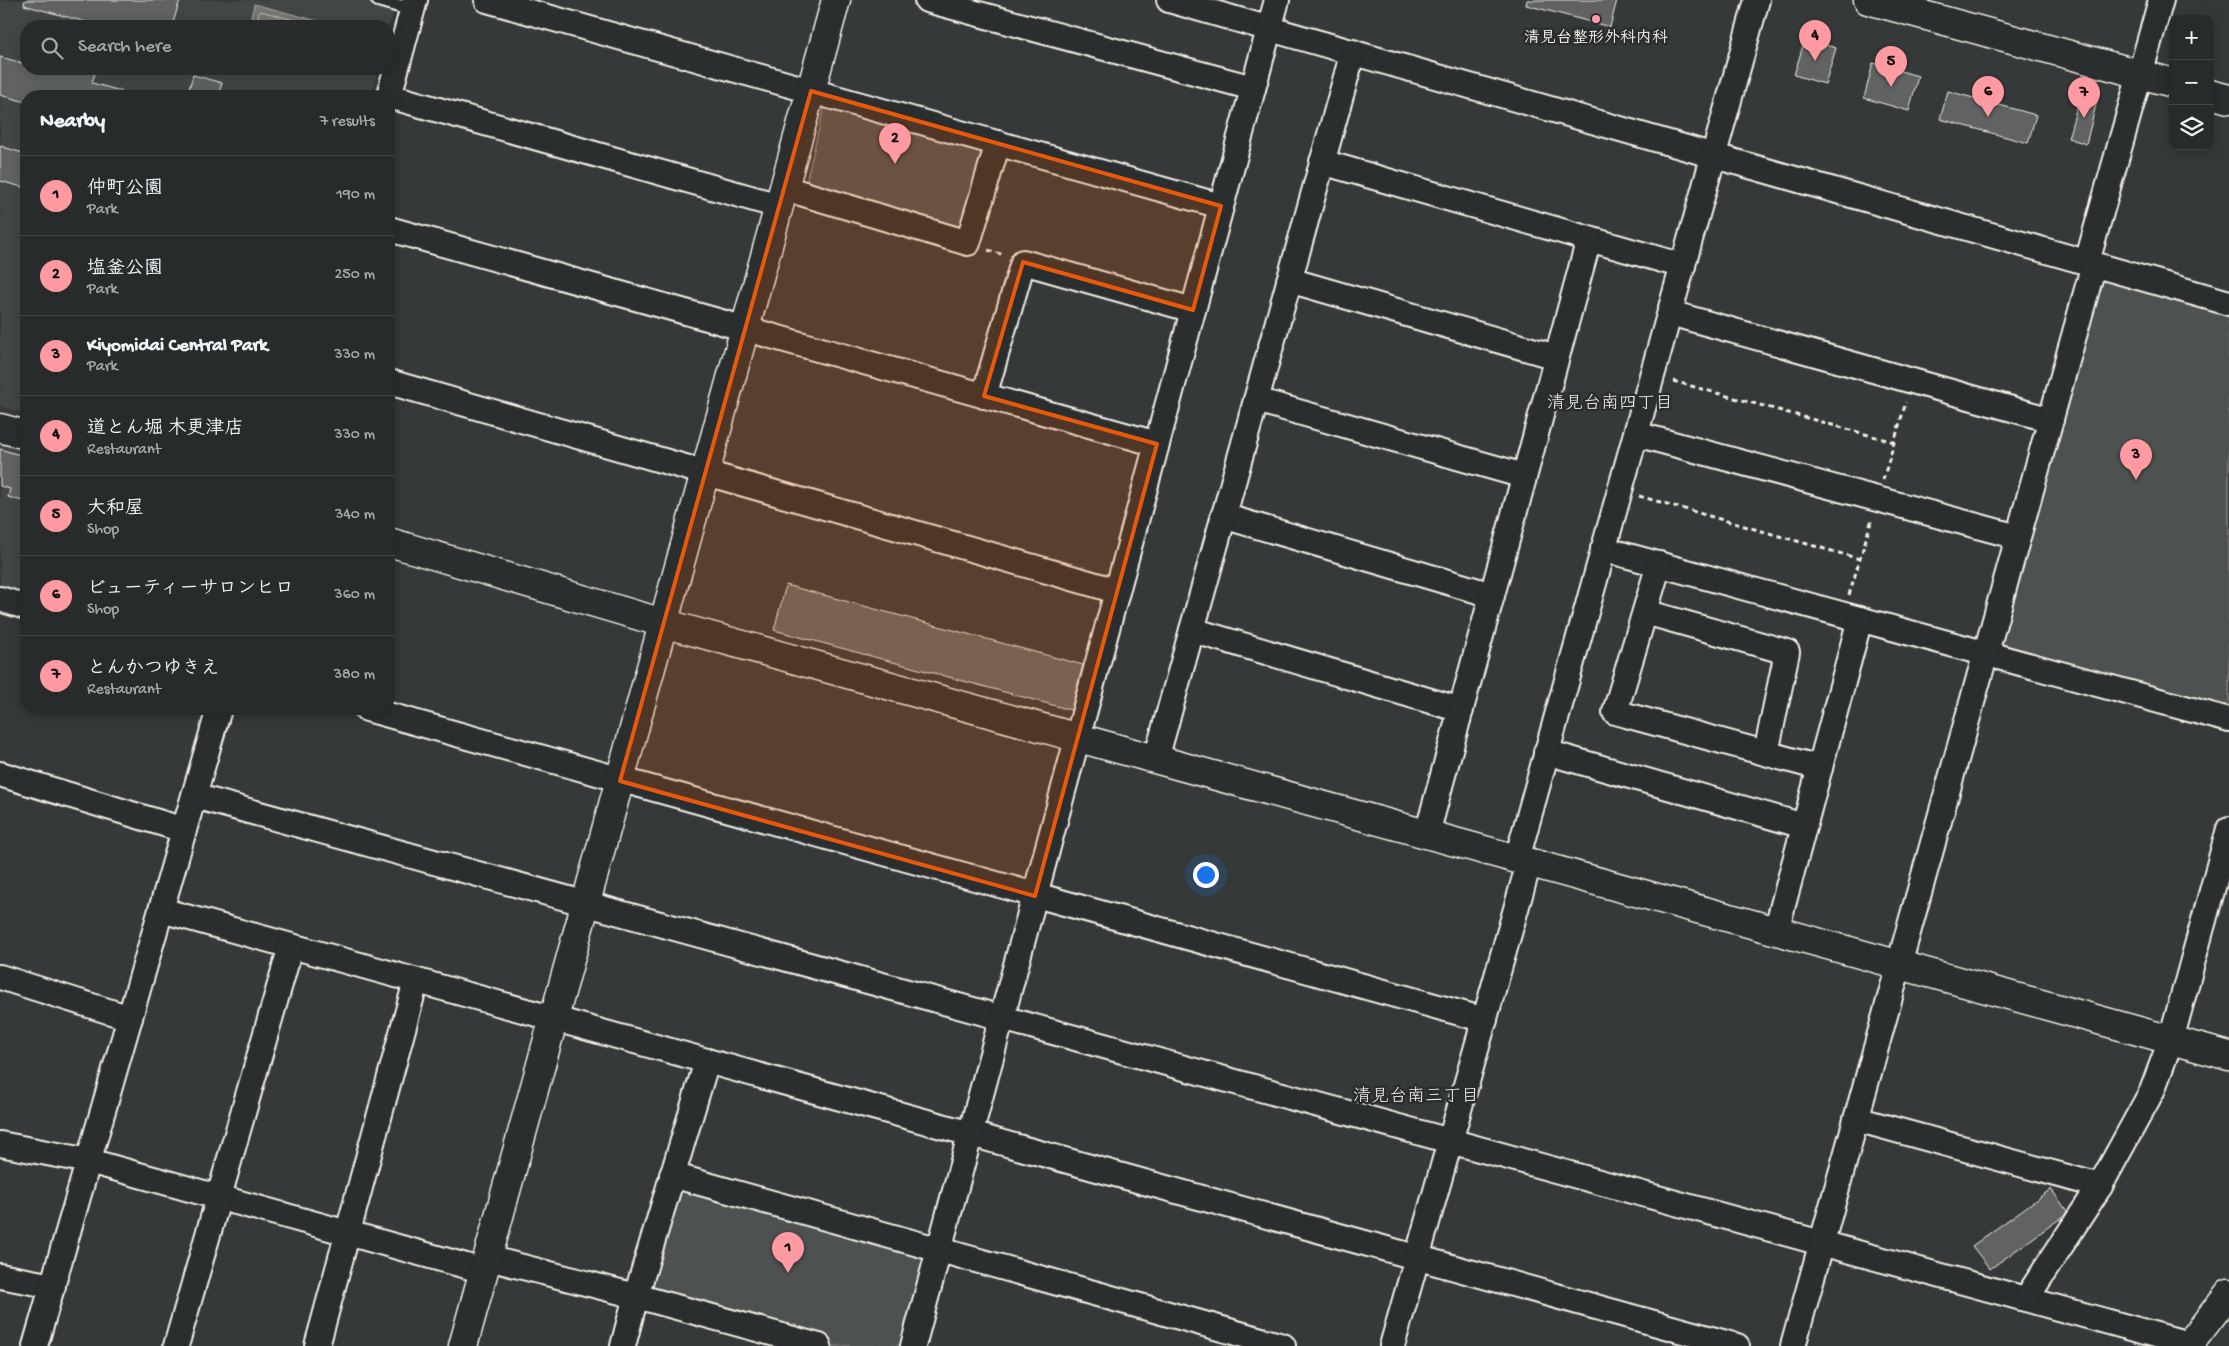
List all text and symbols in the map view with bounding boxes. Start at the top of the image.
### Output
marker: 清見台整形外科内科 [1590,13,1602,25]
map controls [2169,15,2214,150]
button: + [2169,15,2214,60]
search box [20,20,395,75]
pin: 4 [1799,20,1831,61]
place label: 清見台整形外科内科 [1524,28,1668,49]
icon: search [38,34,66,62]
text: Search here [78,36,172,59]
pin: 5 [1875,46,1907,87]
button: − [2169,60,2214,105]
pin: 6 [1972,76,2004,117]
pin: 7 [2068,77,2100,118]
button: layers [2169,105,2214,150]
text: Nearby [40,110,105,135]
text: 7 results [320,113,375,132]
pin: 2 [879,123,911,164]
text: 仲町公園 [87,178,163,201]
text: 1 [53,186,59,205]
text: 190 m [336,186,375,205]
text: Park [87,201,118,220]
text: 塩釜公園 [87,258,163,281]
text: 2 [52,266,60,285]
text: 250 m [335,266,375,285]
text: Park [87,281,118,300]
text: Kiyomidai Central Park [87,335,268,358]
text: 3 [52,346,60,365]
text: 330 m [334,346,375,365]
text: Park [87,358,118,377]
district label: 清見台南四丁目 [1547,393,1673,415]
text: 道とん堀 木更津店 [87,418,244,441]
text: 4 [52,426,60,445]
text: 330 m [334,426,375,445]
pin: 3 [2120,439,2152,480]
text: Restaurant [87,441,161,460]
text: 大和屋 [87,498,144,521]
text: 5 [52,506,60,525]
text: 340 m [335,506,375,525]
text: Shop [87,521,119,540]
text: ビューティーサロンヒロ [87,578,294,601]
text: 6 [52,586,60,605]
text: 360 m [334,586,375,605]
text: Shop [87,601,119,620]
text: とんかつゆきえ [87,658,220,681]
text: 7 [52,666,60,685]
text: 380 m [334,666,375,685]
text: Restaurant [87,681,161,700]
your location [1193,862,1219,888]
district label: 清見台南三丁目 [1353,1086,1479,1108]
pin: 1 [772,1232,804,1273]

